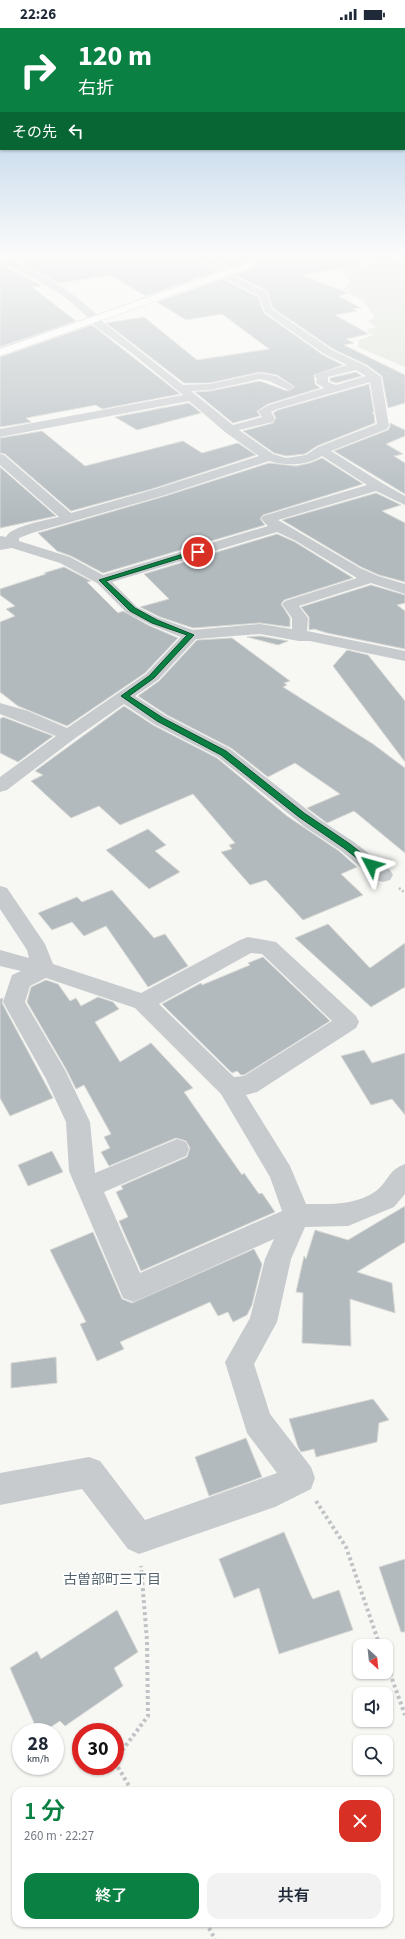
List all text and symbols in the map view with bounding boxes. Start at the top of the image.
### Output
text: 22:26 [20,4,56,25]
text: 120 m [78,36,152,76]
icon: right [12,44,64,96]
text: 右折 [78,76,114,101]
icon: left [65,120,87,142]
text: その先 [12,122,57,143]
pin [181,535,215,569]
icon: arrive [187,541,209,563]
position arrow [350,844,392,886]
district label: 古曽部町三丁目 [63,1570,161,1590]
north arrow [353,1639,393,1679]
map controls [353,1639,393,1775]
button: sound [353,1687,393,1727]
speed limit sign: 30 [72,1723,124,1775]
text: 28 [27,1730,49,1758]
button: search [353,1735,393,1775]
text: km/h [27,1752,49,1766]
text: 1 分 [24,1794,65,1829]
button: close [339,1800,381,1842]
text: 260 m · 22:27 [24,1827,94,1845]
button: 終了 [24,1873,199,1919]
button: 共有 [207,1873,381,1919]

